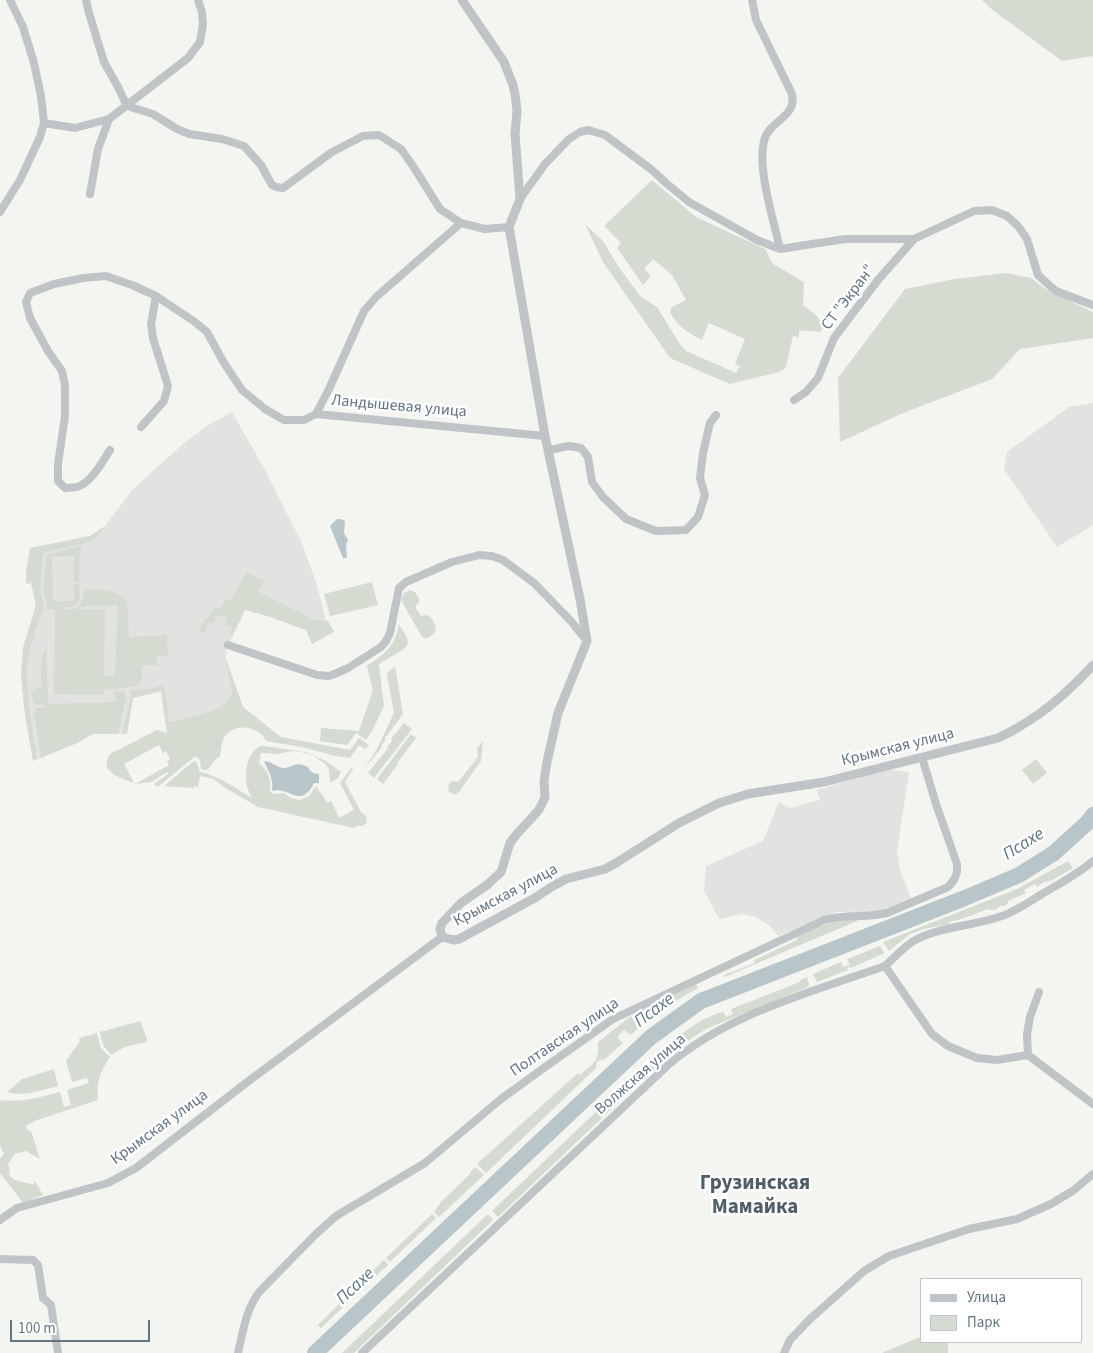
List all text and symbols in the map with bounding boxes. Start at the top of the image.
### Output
street label: СТ "Экран" [818,261,880,335]
street label: Ландышевая улица [330,392,468,422]
street label: Крымская улица [840,725,956,771]
water label: Псахе [999,824,1049,866]
street label: Крымская улица [450,860,562,932]
water label: Псахе [631,989,679,1033]
street label: Полтавская улица [507,994,623,1082]
street label: Волжская улица [592,1030,690,1120]
street label: Крымская улица [108,1086,212,1170]
district label: Грузинская Мамайка [700,1171,810,1221]
water label: Псахе [332,1264,380,1310]
legend [920,1278,1083,1343]
text: Улица [967,1287,1006,1308]
scale bar [12,1310,152,1342]
text: Парк [967,1312,1000,1333]
text: 100 m [18,1318,56,1339]

